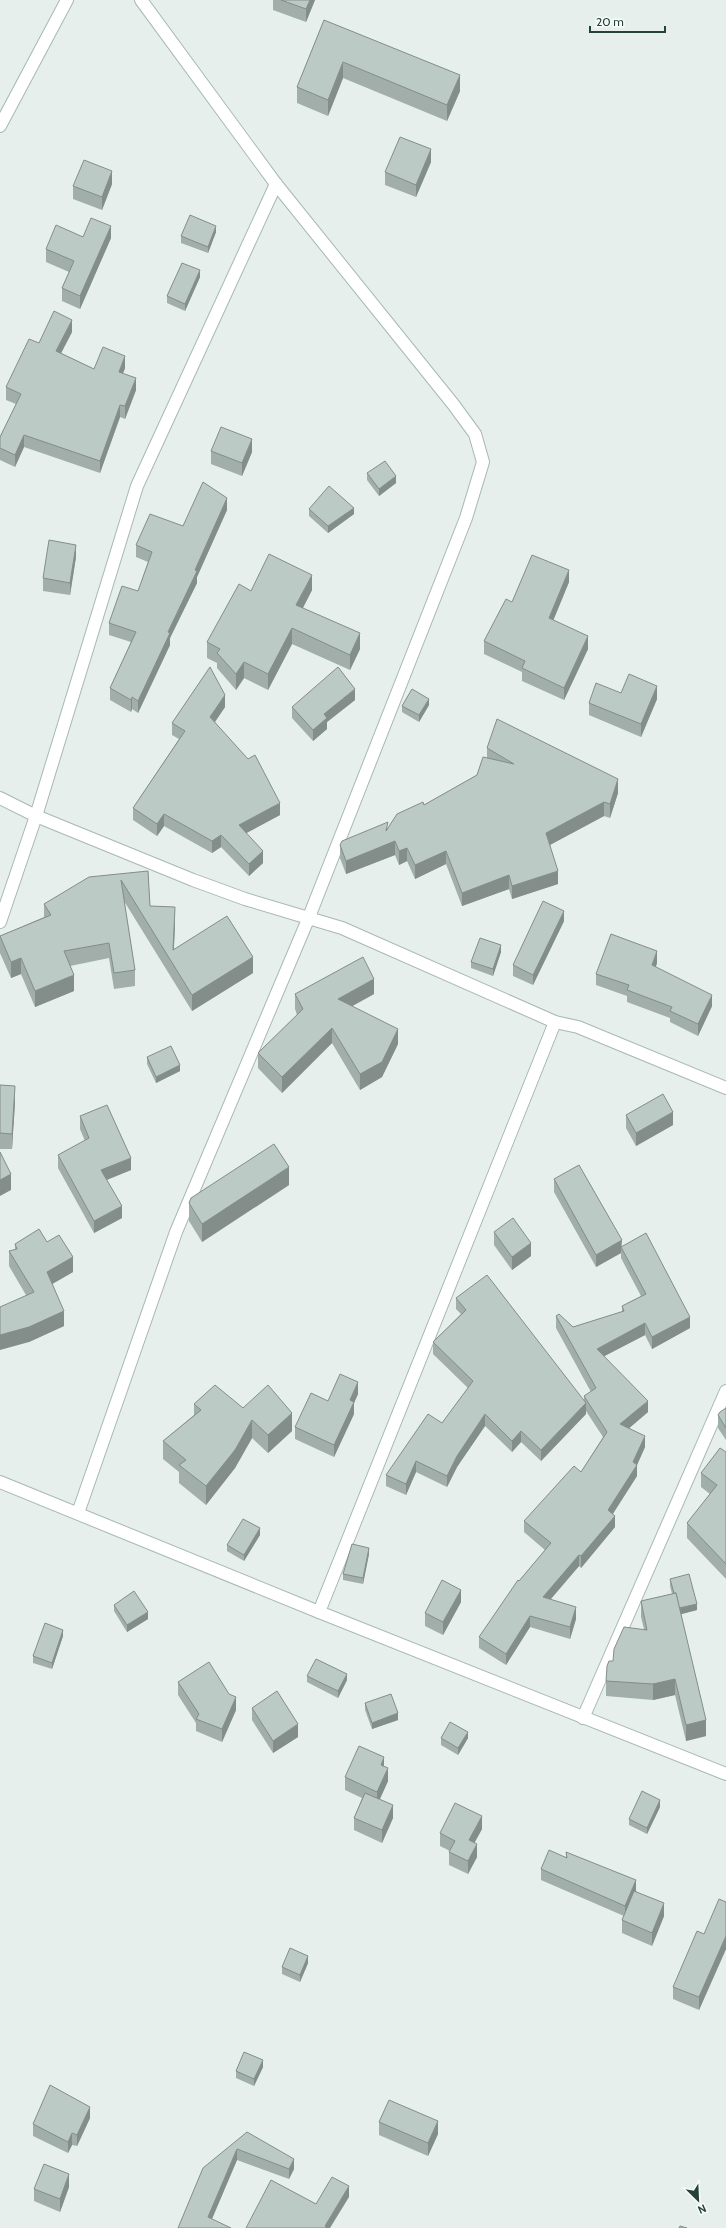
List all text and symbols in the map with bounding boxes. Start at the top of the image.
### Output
scale bar [590,8,665,34]
text: 20 m [596,14,624,29]
north arrow [678,2180,718,2220]
text: N [696,2201,708,2217]

